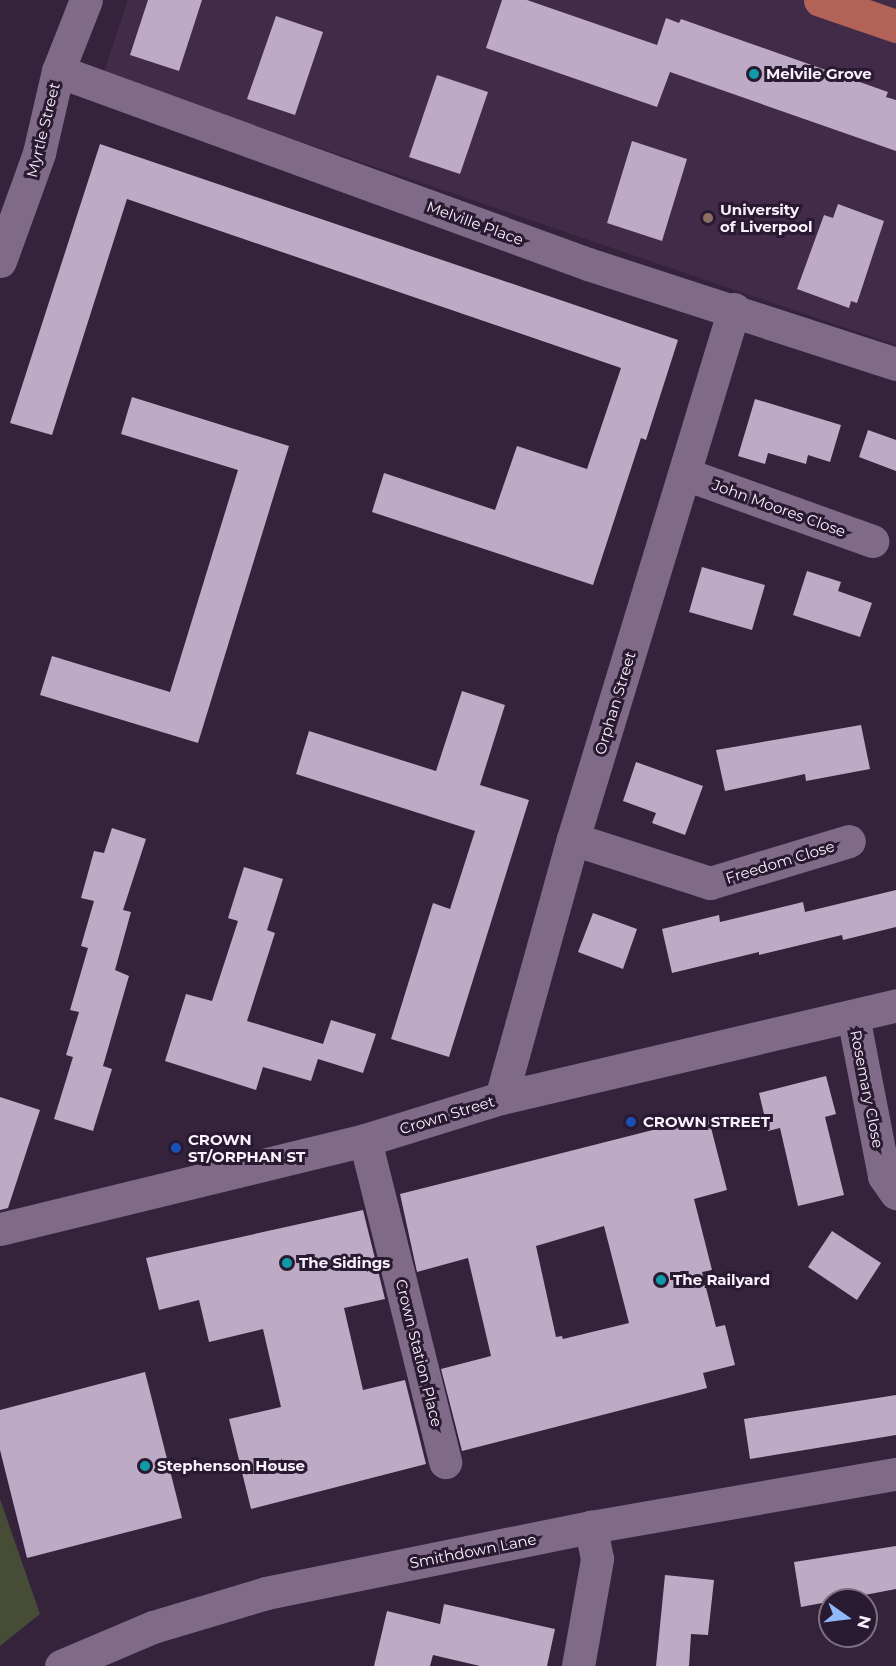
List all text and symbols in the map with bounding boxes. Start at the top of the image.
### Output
place label: Melvile Grove [766,65,872,83]
marker: Melvile Grove [747,67,761,81]
street label: Myrtle Street [23,81,63,179]
street label: Melville Place [424,197,526,249]
place label: University of Liverpool [720,200,813,235]
marker: University of Liverpool [701,211,715,225]
street label: John Moores Close [710,475,848,541]
street label: Orphan Street [591,649,639,757]
street label: Freedom Close [723,837,837,887]
street label: Rosemary Close [847,1028,887,1150]
street label: Crown Street [397,1092,497,1138]
place label: CROWN STREET [643,1113,770,1131]
marker: CROWN STREET [624,1115,638,1129]
place label: CROWN ST/ORPHAN ST [188,1130,305,1165]
marker: CROWN ST/ORPHAN ST [169,1141,183,1155]
place label: The Sidings [299,1254,390,1272]
marker: The Sidings [280,1256,294,1270]
place label: The Railyard [673,1271,770,1289]
marker: The Railyard [654,1273,668,1287]
street label: Crown Station Place [392,1277,446,1429]
place label: Stephenson House [157,1457,305,1475]
marker: Stephenson House [138,1459,152,1473]
street label: Smithdown Lane [408,1530,538,1572]
north arrow [818,1588,878,1648]
text: N [853,1613,875,1631]

